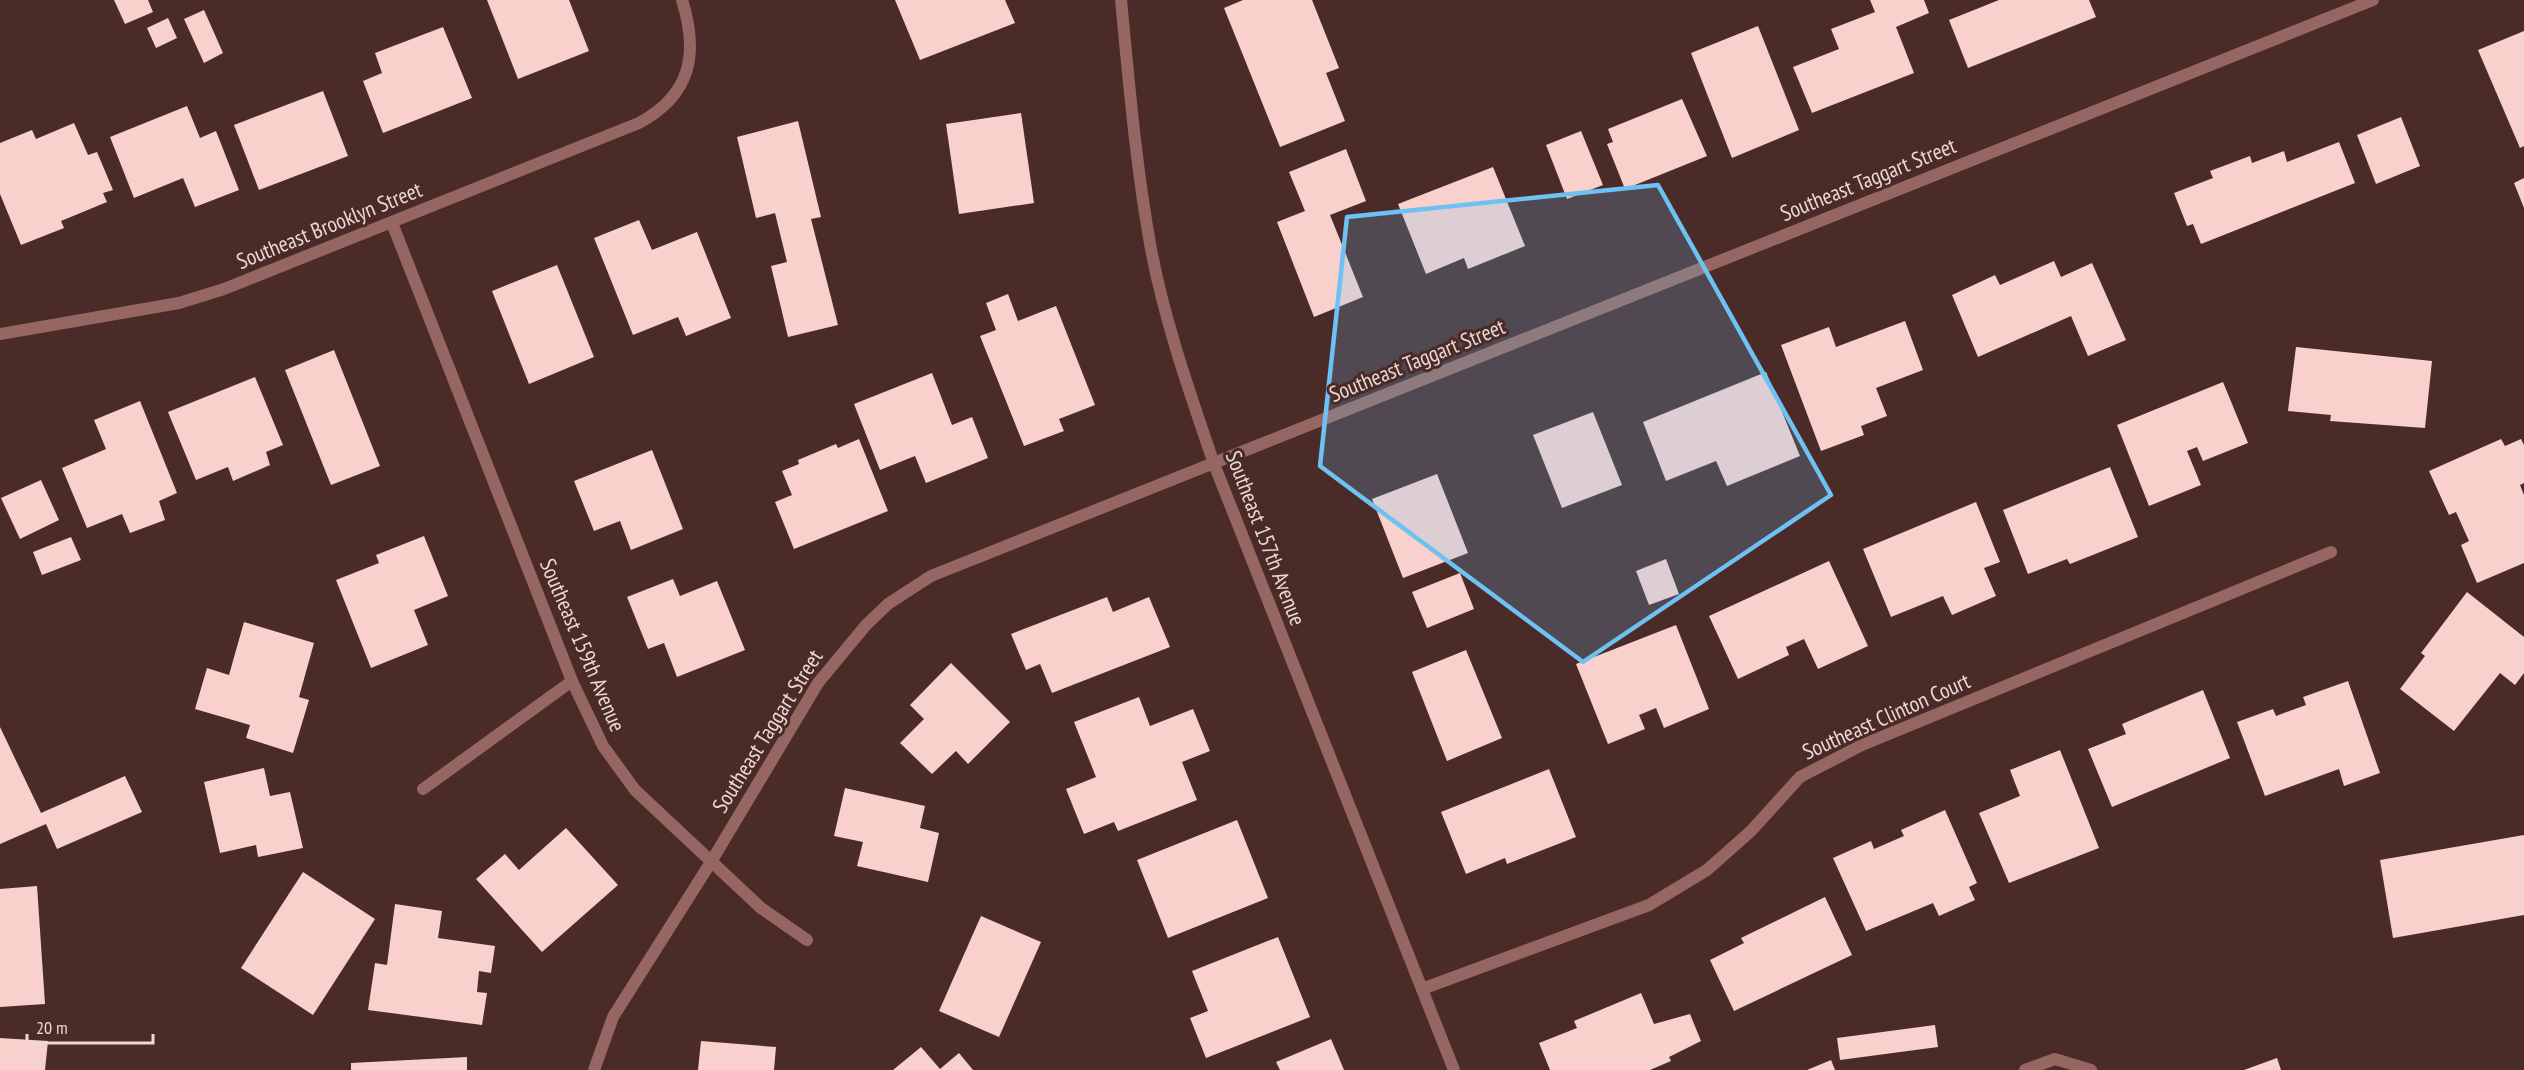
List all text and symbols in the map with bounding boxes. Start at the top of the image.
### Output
street label: Southeast Taggart Street [1776,131,1960,227]
street label: Southeast Brooklyn Street [232,175,426,275]
street label: Southeast Taggart Street [1325,312,1509,408]
street label: Southeast 157th Avenue [1220,447,1312,629]
street label: Southeast 159th Avenue [534,554,632,736]
street label: Southeast Taggart Street [706,644,828,818]
street label: Southeast Clinton Court [1798,666,1974,766]
scale bar [27,1007,153,1045]
text: 20 m [36,1016,68,1039]

